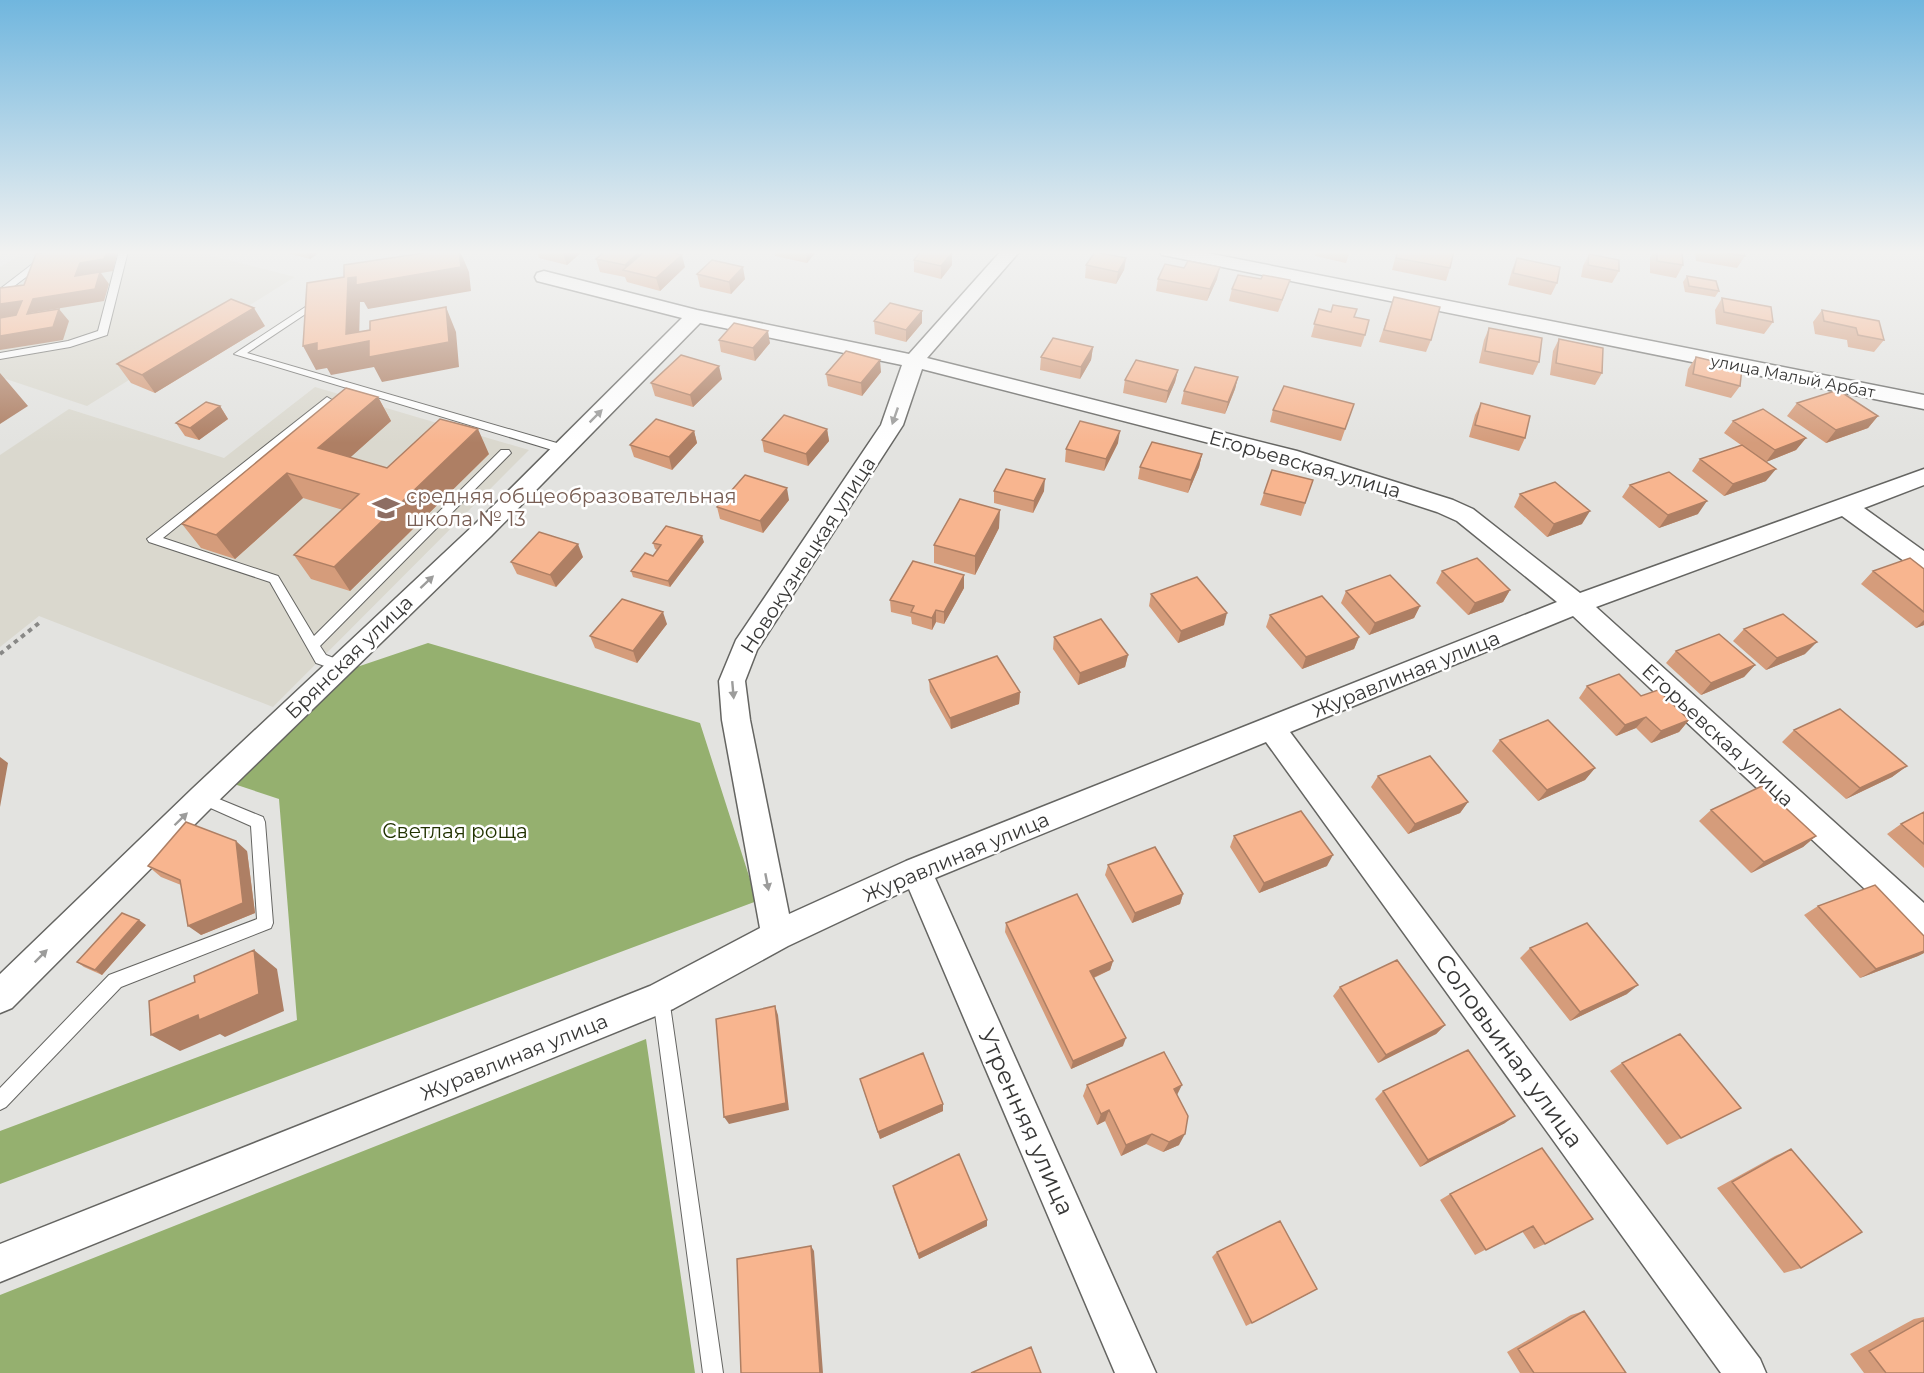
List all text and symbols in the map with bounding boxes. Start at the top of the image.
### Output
street label: улица Малый Арбат [1708,351,1877,402]
one-way arrow [890,407,900,425]
one-way arrow [589,409,604,423]
street label: Егорьевская улица [1206,425,1404,503]
street label: Новокузнецкая улица [735,452,881,658]
place label: средняя общеобразовательная школа № 13 [406,484,737,531]
school or university icon: средняя общеобразовательная школа № 13 [371,493,401,523]
one-way arrow [420,576,434,590]
street label: Брянская улица [280,590,418,724]
street label: Журавлиная улица [1309,625,1503,723]
street label: Егорьевская улица [1637,659,1799,811]
one-way arrow [728,680,738,699]
street label: Журавлиная улица [859,807,1053,907]
one-way arrow [173,812,188,826]
park label: Светлая роща [382,819,528,843]
one-way arrow [763,872,772,891]
street label: Соловьиная улица [1429,948,1590,1153]
one-way arrow [34,949,48,963]
street label: Журавлиная улица [417,1008,611,1106]
street label: Утренняя улица [972,1024,1081,1220]

